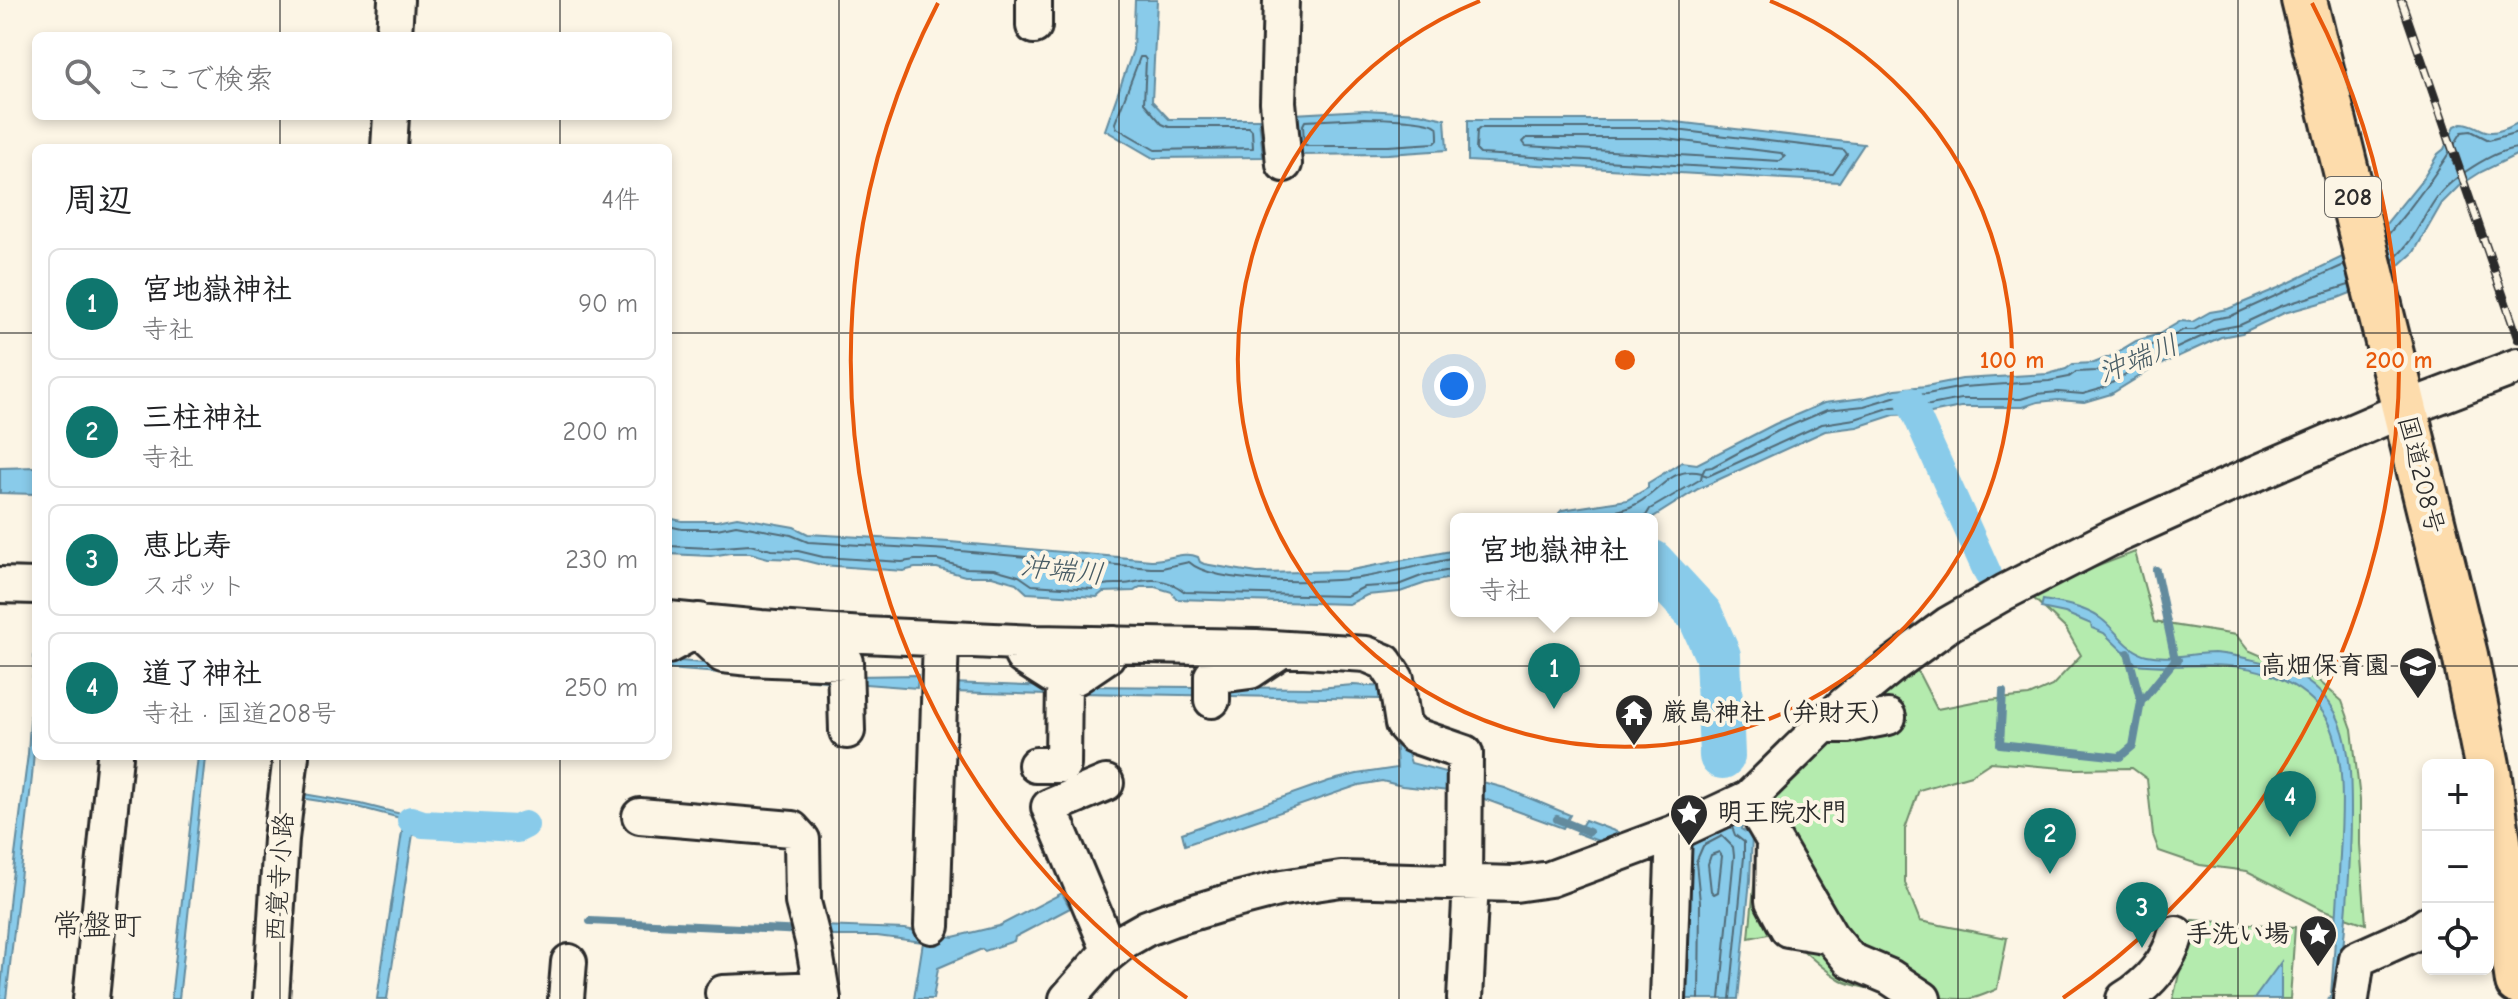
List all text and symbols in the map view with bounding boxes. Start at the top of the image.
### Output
search box [32,32,672,120]
icon: search [60,54,104,98]
text: ここで検索 [124,62,274,97]
road number: 208 [2325,177,2381,217]
text: 周辺 [64,180,132,220]
text: 4件 [601,185,640,215]
text: 宮地嶽神社 [142,272,292,307]
text: 1 [87,289,97,319]
text: 90 m [578,289,638,319]
text: 寺社 [142,315,194,345]
water label: 沖端川 [2093,328,2183,390]
centre of rings [1611,346,1639,374]
text: 100 m [1980,346,2044,374]
text: 200 m [2365,346,2433,374]
your location [1434,366,1474,406]
text: 三柱神社 [142,400,262,435]
street label: 国道208号 [2392,413,2450,537]
text: 2 [86,417,98,447]
text: 200 m [563,417,638,447]
text: 寺社 [142,443,194,473]
popup [1450,513,1658,617]
text: 恵比寿 [142,528,232,563]
text: 宮地嶽神社 [1479,533,1629,568]
text: 3 [86,545,98,575]
text: 230 m [565,545,638,575]
water label: 沖端川 [1019,550,1105,590]
text: スポット [142,571,246,601]
text: 寺社 [1479,576,1531,606]
pin: 1 [1528,643,1580,709]
school or university icon: 高畑保育園 [2397,645,2439,700]
place label: 高畑保育園 [2260,651,2390,681]
text: 道了神社 [142,656,262,691]
text: 4 [86,673,98,703]
text: 250 m [564,673,638,703]
temple icon: 厳島神社（弁財天） [1613,692,1655,747]
place label: 厳島神社（弁財天） [1662,698,1896,728]
text: 寺社 · 国道208号 [142,699,337,729]
map controls [2422,759,2494,975]
button: + [2422,759,2494,831]
pin: 4 [2264,771,2316,837]
place icon: 明王院水門 [1668,792,1710,847]
place label: 明王院水門 [1717,798,1847,828]
pin: 2 [2024,808,2076,874]
street label: 西覚寺小路 [261,811,299,943]
button: − [2422,831,2494,903]
pin: 3 [2116,882,2168,948]
button: locate [2422,903,2494,975]
district label: 常盤町 [52,908,142,943]
place icon: 手洗い場 [2297,913,2339,968]
place label: 手洗い場 [2186,919,2290,949]

